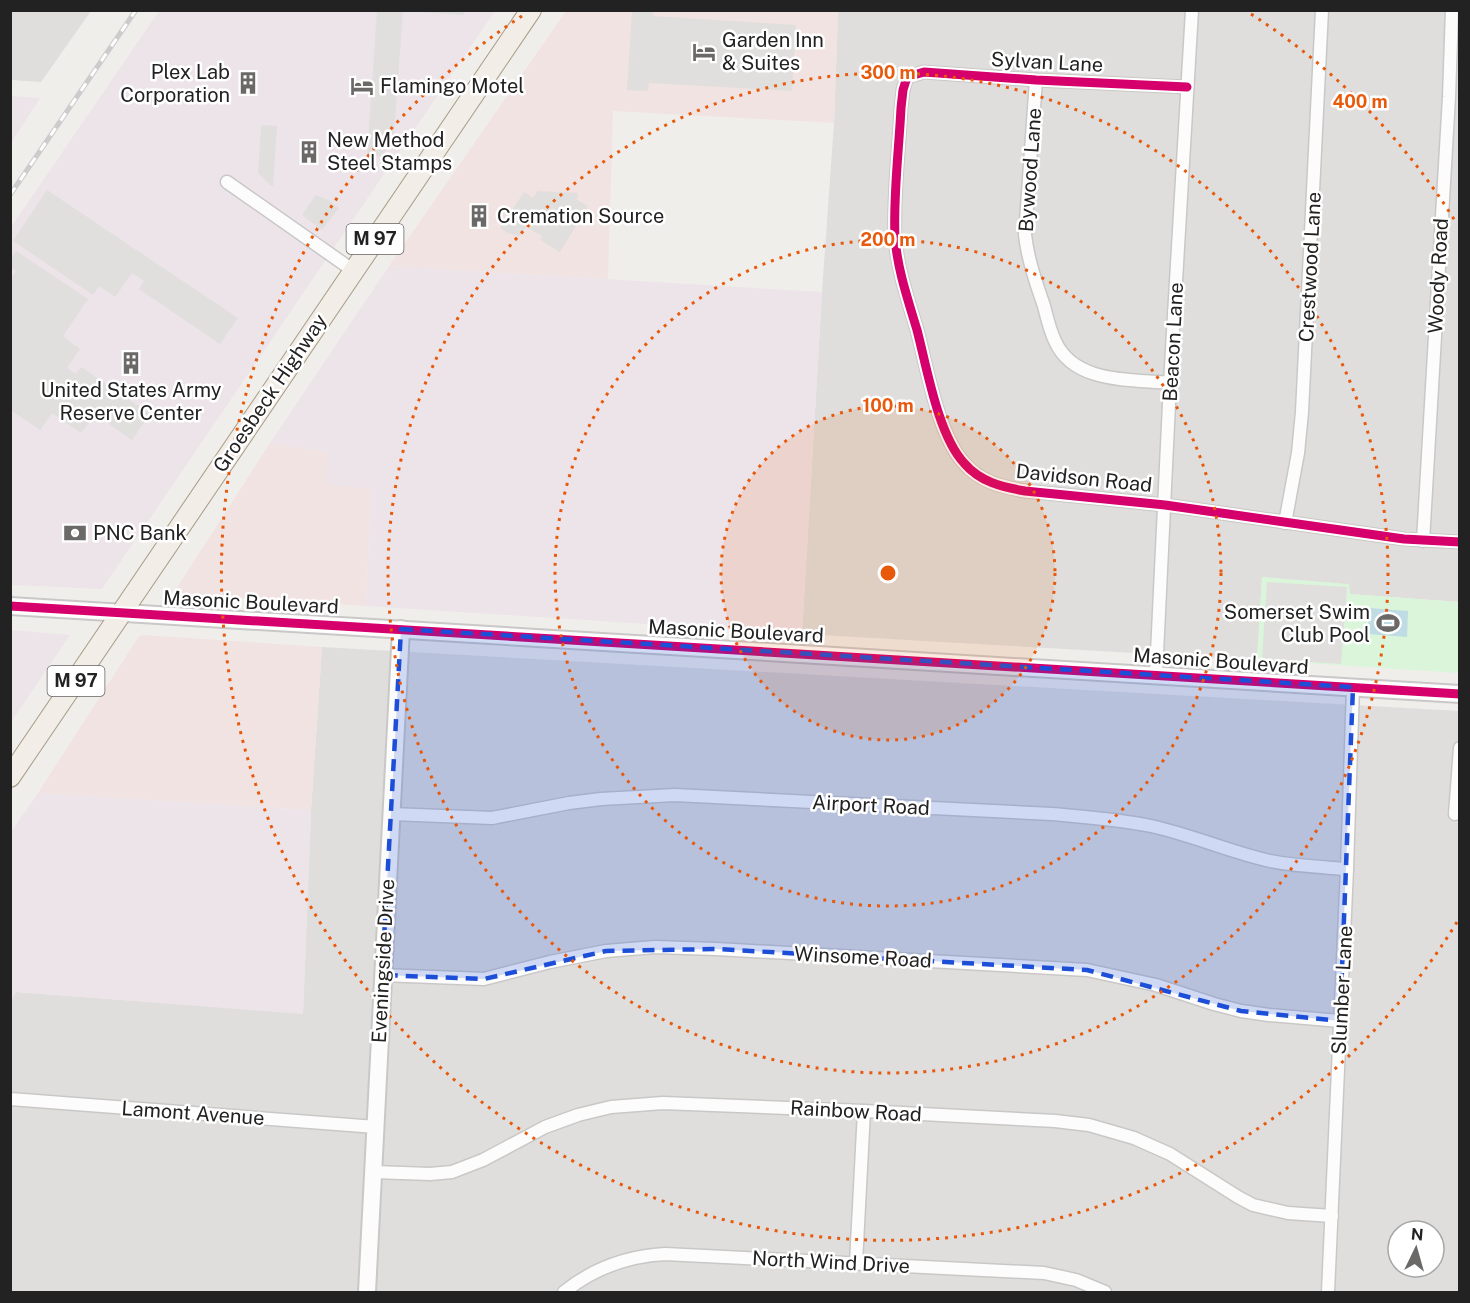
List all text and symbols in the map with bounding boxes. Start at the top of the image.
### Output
place label: Garden Inn & Suites [722,28,824,75]
hotel icon: Garden Inn & Suites [691,39,717,65]
street label: Sylvan Lane [990,47,1104,77]
place label: Plex Lab Corporation [120,60,230,107]
text: 300 m [860,62,916,83]
building icon: Plex Lab Corporation [235,70,261,96]
hotel icon: Flamingo Motel [349,73,375,99]
place label: Flamingo Motel [380,74,524,98]
text: 400 m [1332,91,1388,112]
street label: Bywood Lane [1014,107,1046,233]
place label: New Method Steel Stamps [327,128,452,175]
building icon: New Method Steel Stamps [296,139,322,165]
street label: Crestwood Lane [1294,191,1326,343]
building icon: Cremation Source [466,203,492,229]
place label: Cremation Source [497,204,664,228]
street label: Woody Road [1423,218,1453,334]
road number: M 97 [346,224,404,254]
text: 200 m [861,229,915,250]
street label: Beacon Lane [1158,282,1188,402]
street label: Groesbeck Highway [208,309,332,477]
building icon: United States Army Reserve Center [118,350,144,376]
place label: United States Army Reserve Center [41,378,222,425]
text: 100 m [862,395,914,416]
street label: Davidson Road [1015,459,1153,497]
bank icon: PNC Bank [62,520,88,546]
place label: PNC Bank [93,521,187,545]
centre of rings [878,563,898,583]
street label: Masonic Boulevard [163,585,339,619]
place label: Somerset Swim Club Pool [1224,600,1370,647]
sports icon: Somerset Swim Club Pool [1375,610,1401,636]
street label: Masonic Boulevard [648,614,824,648]
street label: Masonic Boulevard [1132,643,1310,679]
road number: M 97 [48,666,104,696]
street label: Airport Road [812,790,930,820]
street label: Eveningside Drive [367,878,399,1044]
street label: Slumber Lane [1327,925,1357,1055]
street label: Winsome Road [794,941,932,973]
street label: Lamont Avenue [121,1096,265,1130]
street label: Rainbow Road [790,1096,922,1126]
north arrow [1386,1219,1446,1279]
text: N [1410,1225,1424,1245]
street label: North Wind Drive [752,1246,910,1278]

